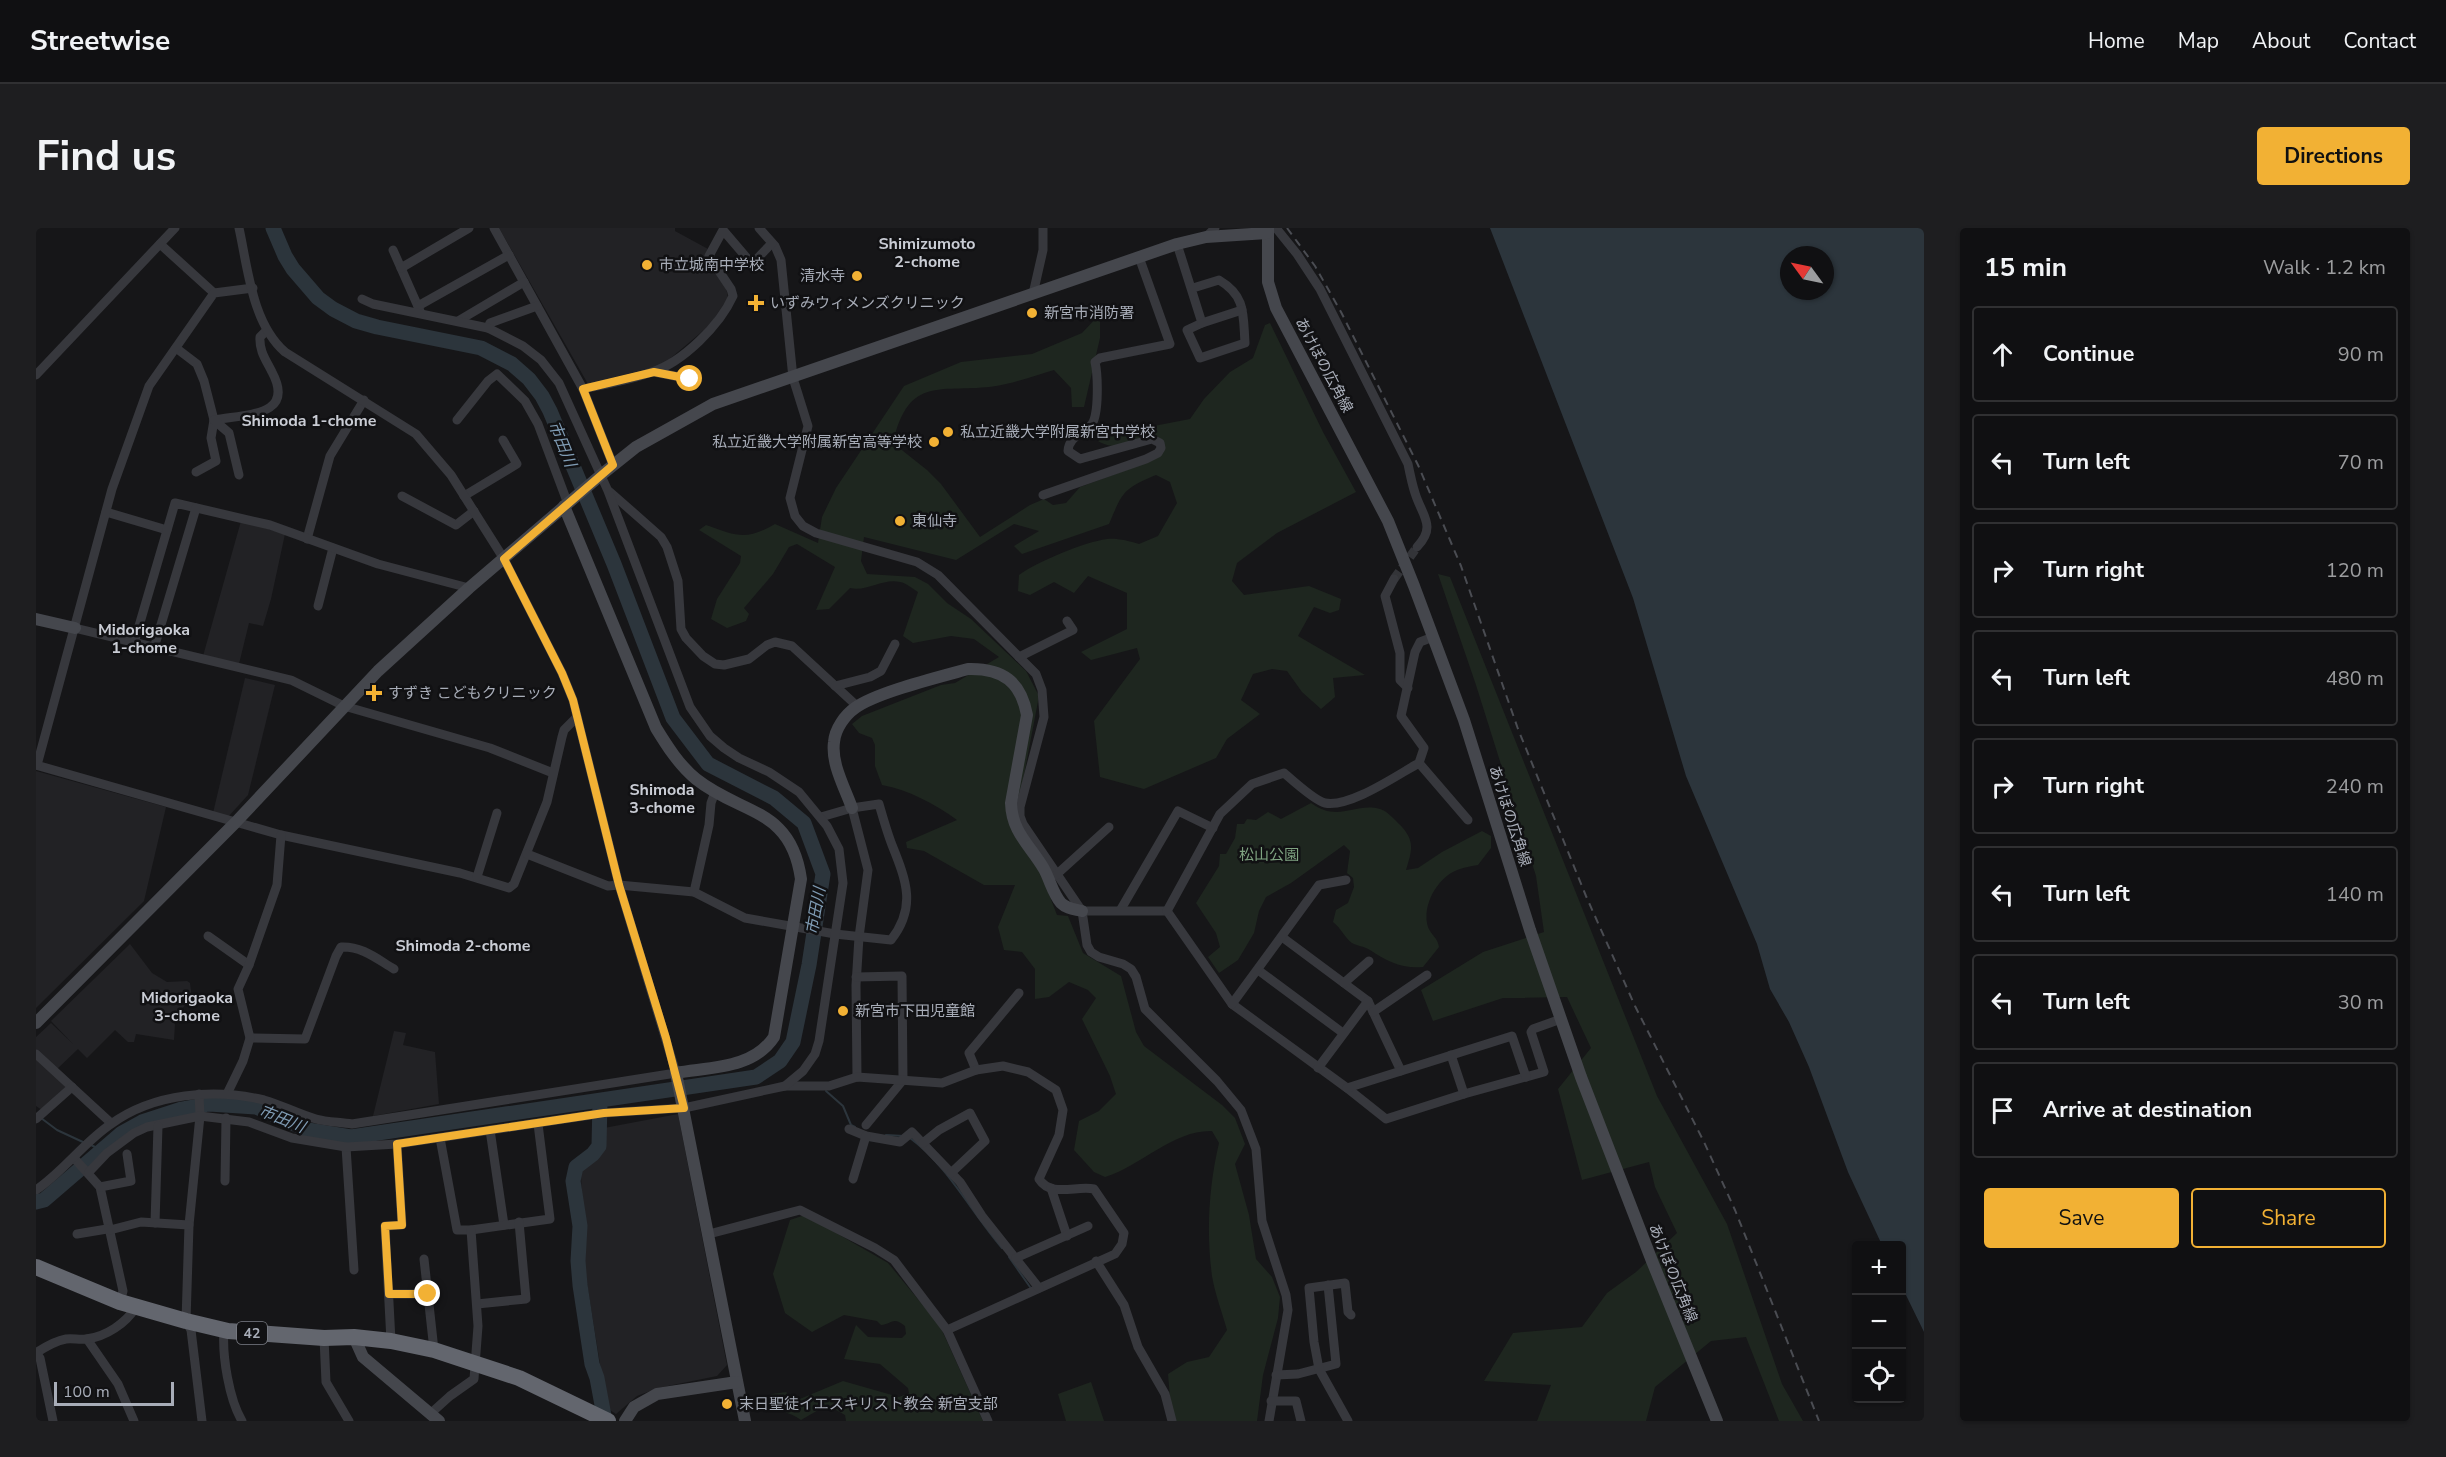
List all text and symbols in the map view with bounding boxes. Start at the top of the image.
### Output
text: Streetwise [30,22,170,60]
text: Home [2088,27,2145,55]
text: Map [2178,27,2219,55]
text: About [2252,27,2310,55]
text: Contact [2343,27,2416,55]
button: Directions [2257,127,2410,185]
text: Find us [36,128,176,185]
district label: Shimizumoto 2-chome [879,233,975,273]
north arrow [1780,246,1834,300]
text: 15 min [1984,250,2067,285]
text: Walk · 1.2 km [2263,254,2386,281]
place label: 市立城南中学校 [659,255,764,275]
marker: 市立城南中学校 [640,258,654,272]
place label: 清水寺 [800,266,845,286]
marker: 清水寺 [850,269,864,283]
place label: いずみウィメンズクリニック [770,293,965,313]
marker: いずみウィメンズクリニック [747,294,765,312]
place label: 新宮市消防署 [1044,303,1134,323]
marker: 新宮市消防署 [1025,306,1039,320]
street label: あけぼの広角線 [1291,314,1357,416]
icon: ahead [1986,338,2019,371]
text: Continue [2043,339,2134,369]
text: 90 m [2338,341,2384,368]
route start [676,365,702,391]
district label: Shimoda 1-chome [241,410,377,432]
water label: 市田川 [543,418,582,472]
place label: 私立近畿大学附属新宮中学校 [960,422,1155,442]
marker: 私立近畿大学附属新宮中学校 [941,425,955,439]
place label: 私立近畿大学附属新宮高等学校 [712,432,922,452]
marker: 私立近畿大学附属新宮高等学校 [927,435,941,449]
icon: left [1986,446,2019,479]
text: Turn left [2043,447,2130,477]
text: 70 m [2338,449,2384,476]
place label: 東仙寺 [912,511,957,531]
marker: 東仙寺 [893,514,907,528]
icon: right [1986,554,2019,587]
text: Turn right [2043,555,2144,585]
text: 120 m [2326,557,2384,584]
district label: Midorigaoka 1-chome [98,619,190,659]
icon: left [1986,662,2019,695]
text: Turn left [2043,663,2130,693]
text: 480 m [2326,665,2384,692]
place label: すずき こどもクリニック [388,683,557,703]
marker: すずき こどもクリニック [365,684,383,702]
street label: あけぼの広角線 [1484,763,1536,869]
icon: right [1986,770,2019,803]
text: Turn right [2043,771,2144,801]
text: 240 m [2326,773,2384,800]
district label: Shimoda 3-chome [629,779,695,819]
park label: 松山公園 [1239,845,1299,865]
icon: left [1986,878,2019,911]
text: Turn left [2043,879,2130,909]
text: 140 m [2326,881,2384,908]
water label: 市田川 [801,883,831,937]
district label: Shimoda 2-chome [395,935,531,957]
icon: left [1986,986,2019,1019]
district label: Midorigaoka 3-chome [141,987,233,1027]
text: Turn left [2043,987,2130,1017]
text: 30 m [2338,989,2384,1016]
place label: 新宮市下田児童館 [855,1001,975,1021]
marker: 新宮市下田児童館 [836,1004,850,1018]
icon: arrive [1986,1094,2019,1127]
text: Arrive at destination [2043,1095,2252,1125]
water label: 市田川 [256,1100,310,1139]
button: Save [1984,1188,2179,1248]
button: Share [2191,1188,2386,1248]
street label: あけぼの広角線 [1644,1221,1702,1325]
map controls [1852,1241,1906,1403]
button: + [1852,1241,1906,1295]
route end [414,1280,440,1306]
button: − [1852,1295,1906,1349]
road number: 42 [237,1322,267,1344]
button: locate [1852,1349,1906,1403]
scale bar [54,1379,174,1406]
text: 100 m [63,1381,110,1403]
place label: 末日聖徒イエスキリスト教会 新宮支部 [739,1394,998,1414]
marker: 末日聖徒イエスキリスト教会 新宮支部 [720,1397,734,1411]

